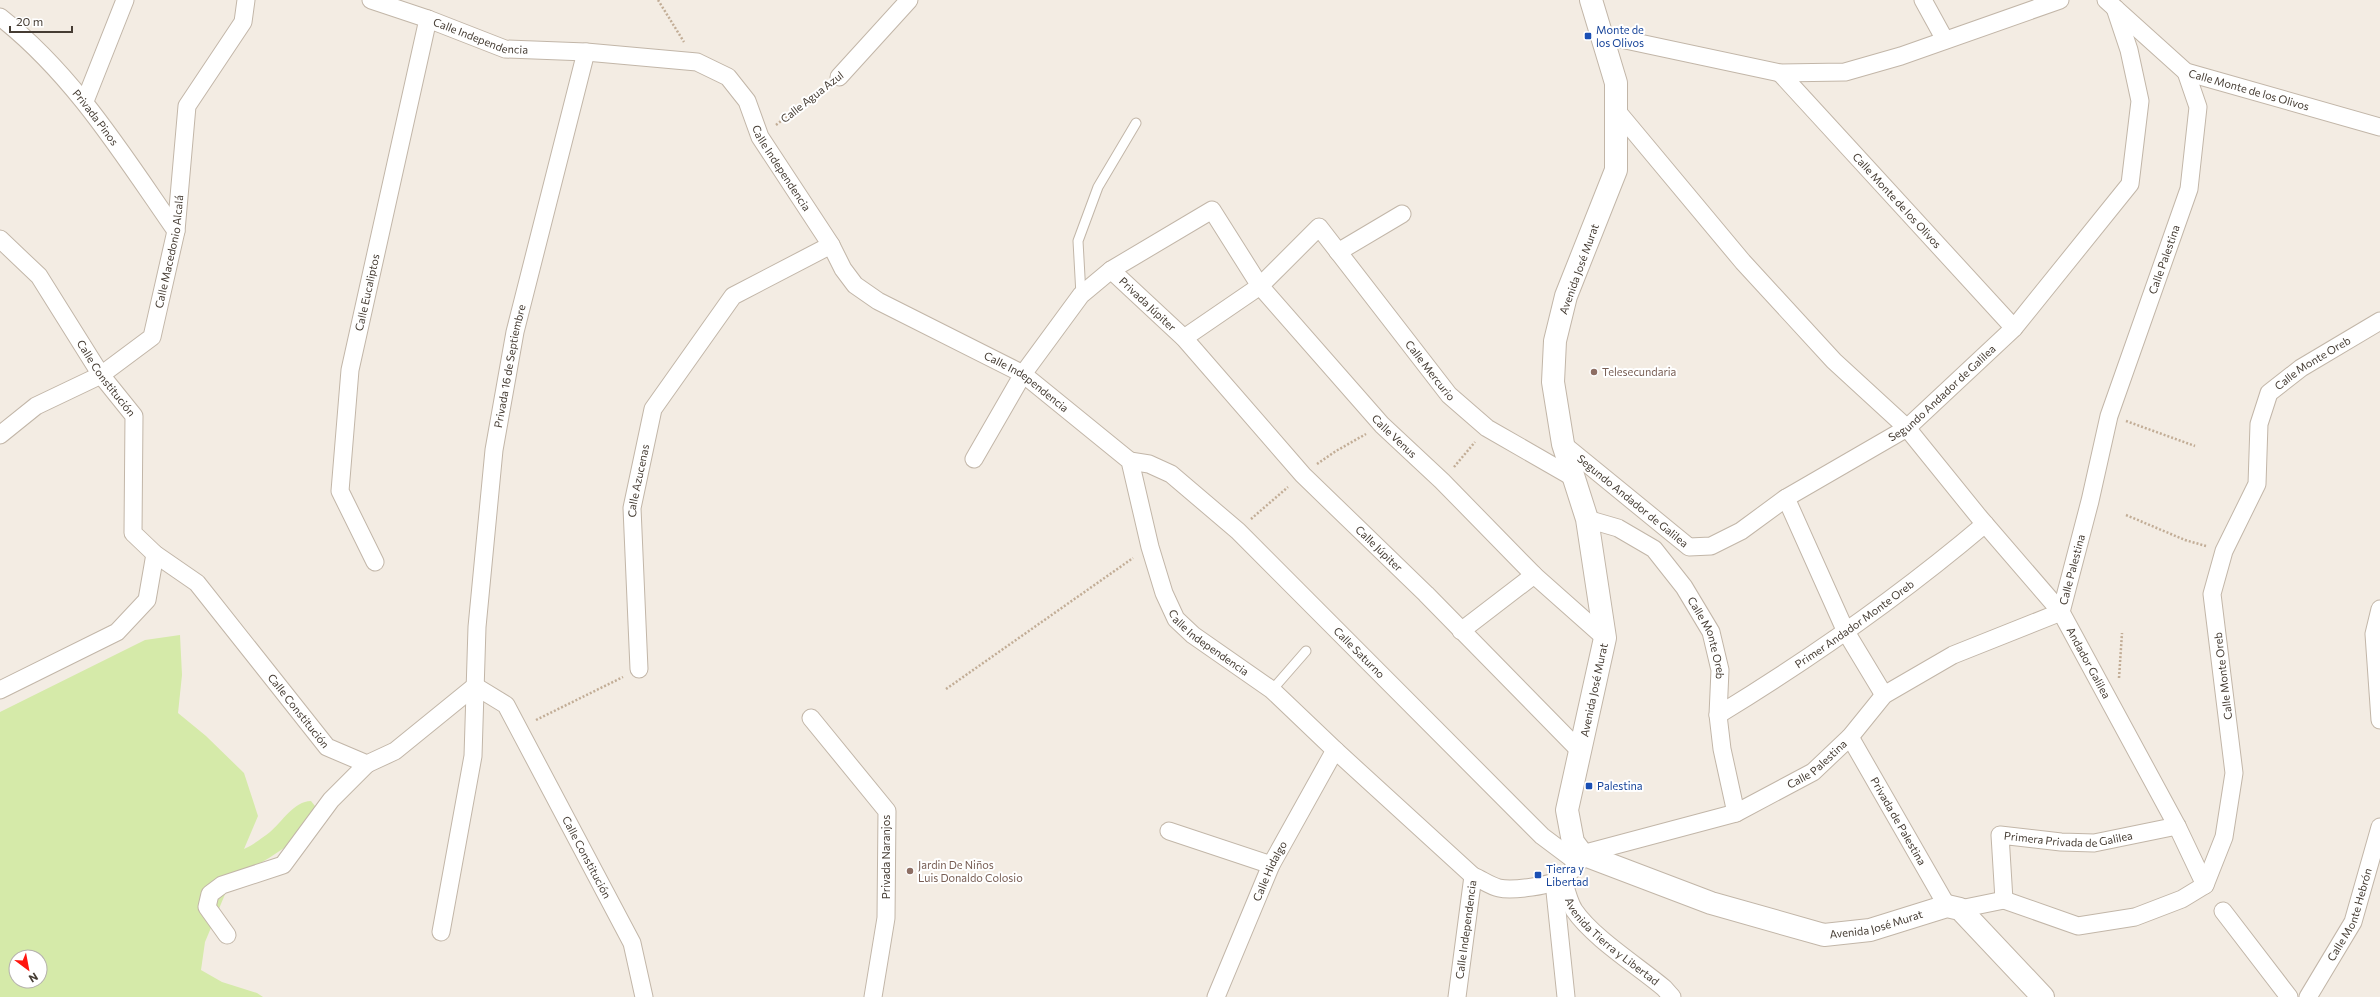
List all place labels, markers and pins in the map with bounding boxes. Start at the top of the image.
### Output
place label: Monte de los Olivos [1596,23,1644,49]
marker: Monte de los Olivos [1583,31,1593,41]
place label: Telesecundaria [1602,365,1676,378]
marker: Telesecundaria [1589,367,1599,377]
place label: Palestina [1597,779,1643,792]
marker: Palestina [1584,781,1594,791]
place label: Jardin De Niños Luis Donaldo Colosio [918,858,1023,884]
place label: Tierra y Libertad [1546,862,1588,888]
marker: Jardin De Niños Luis Donaldo Colosio [905,866,915,876]
marker: Tierra y Libertad [1533,870,1543,880]

